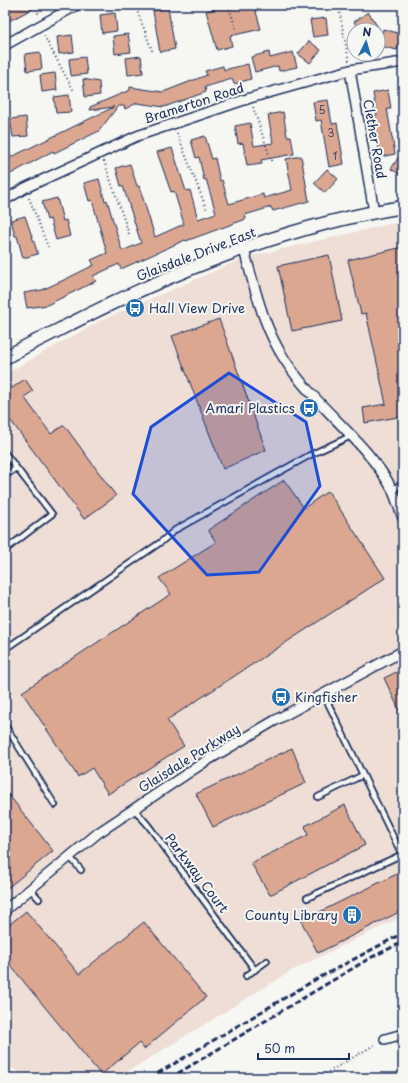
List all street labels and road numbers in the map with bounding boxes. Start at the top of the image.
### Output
street label: Bramerton Road [141,77,246,128]
street label: Clether Road [359,98,392,180]
street label: Glaisdale Drive East [133,222,258,285]
street label: Glaisdale Parkway [134,719,243,797]
street label: Parkway Court [161,829,234,916]

